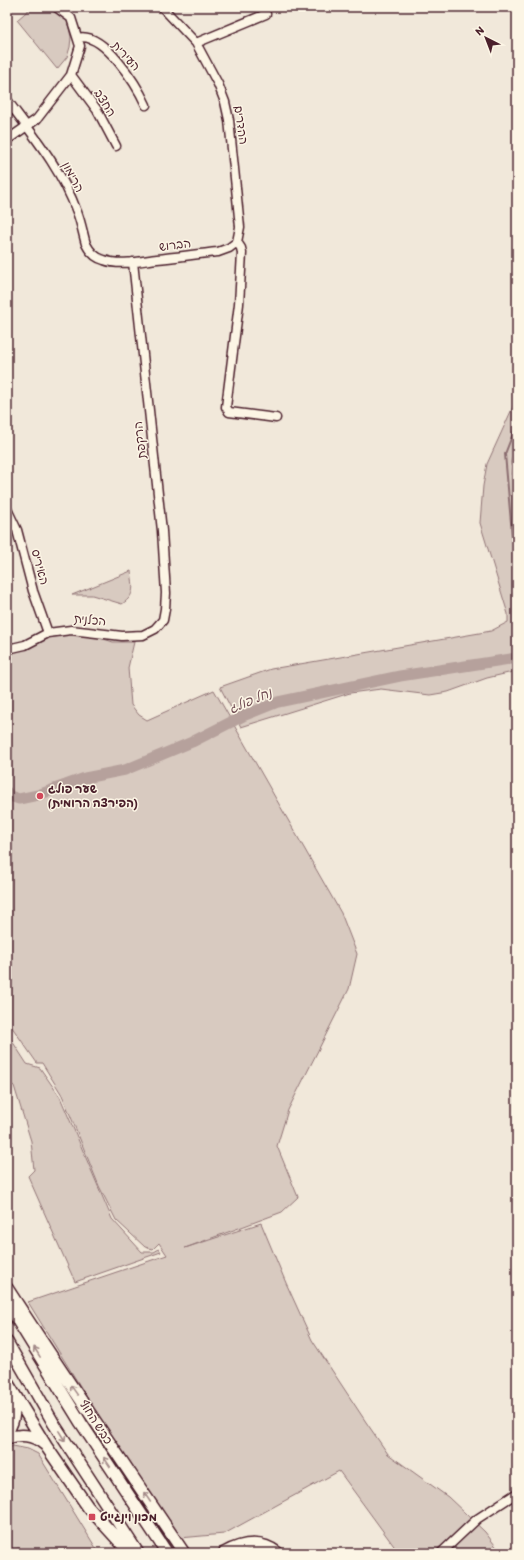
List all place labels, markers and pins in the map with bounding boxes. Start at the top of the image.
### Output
place label: שער פולג (הפירצה הרומית) [48,782,138,811]
marker: שער פולג (הפירצה הרומית) [35,791,45,801]
place label: מכון וינגייט [100,1510,157,1524]
marker: מכון וינגייט [87,1512,97,1522]

